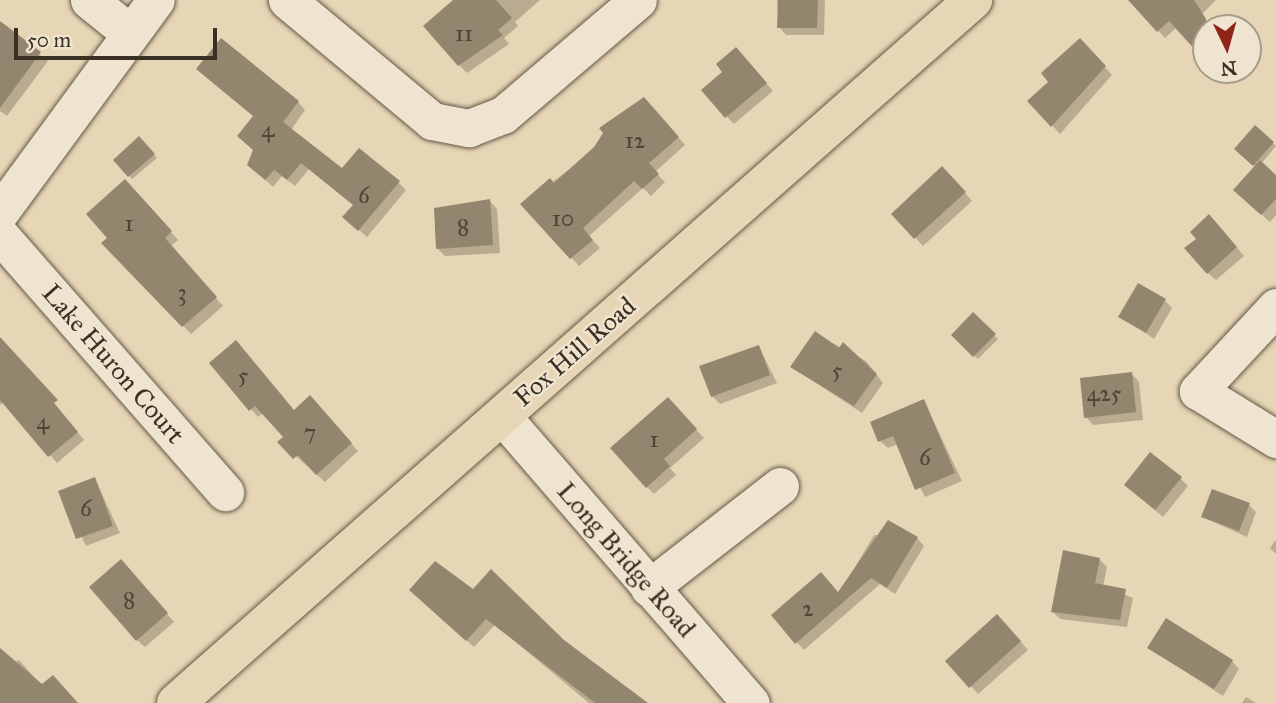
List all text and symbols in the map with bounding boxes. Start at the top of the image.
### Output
scale bar [18,14,220,58]
north arrow [1192,14,1262,84]
house number: 11 [455,19,473,47]
text: 50 m [27,27,71,53]
text: N [1220,56,1238,81]
house number: 4 [262,115,274,143]
house number: 12 [625,126,645,154]
house number: 6 [358,181,370,209]
house number: 10 [552,204,574,232]
house number: 1 [124,209,134,237]
house number: 8 [457,213,469,241]
street label: Lake Huron Court [35,278,191,450]
house number: 3 [177,278,187,306]
street label: Fox Hill Road [508,291,642,413]
house number: 5 [832,356,842,384]
house number: 5 [238,361,248,389]
house number: 425 [1087,379,1121,407]
house number: 4 [37,407,49,435]
house number: 7 [304,418,316,446]
house number: 1 [649,425,659,453]
house number: 6 [919,443,931,471]
street label: Long Bridge Road [550,476,702,644]
house number: 6 [80,494,92,522]
house number: 8 [123,586,135,614]
house number: 2 [802,594,814,622]

